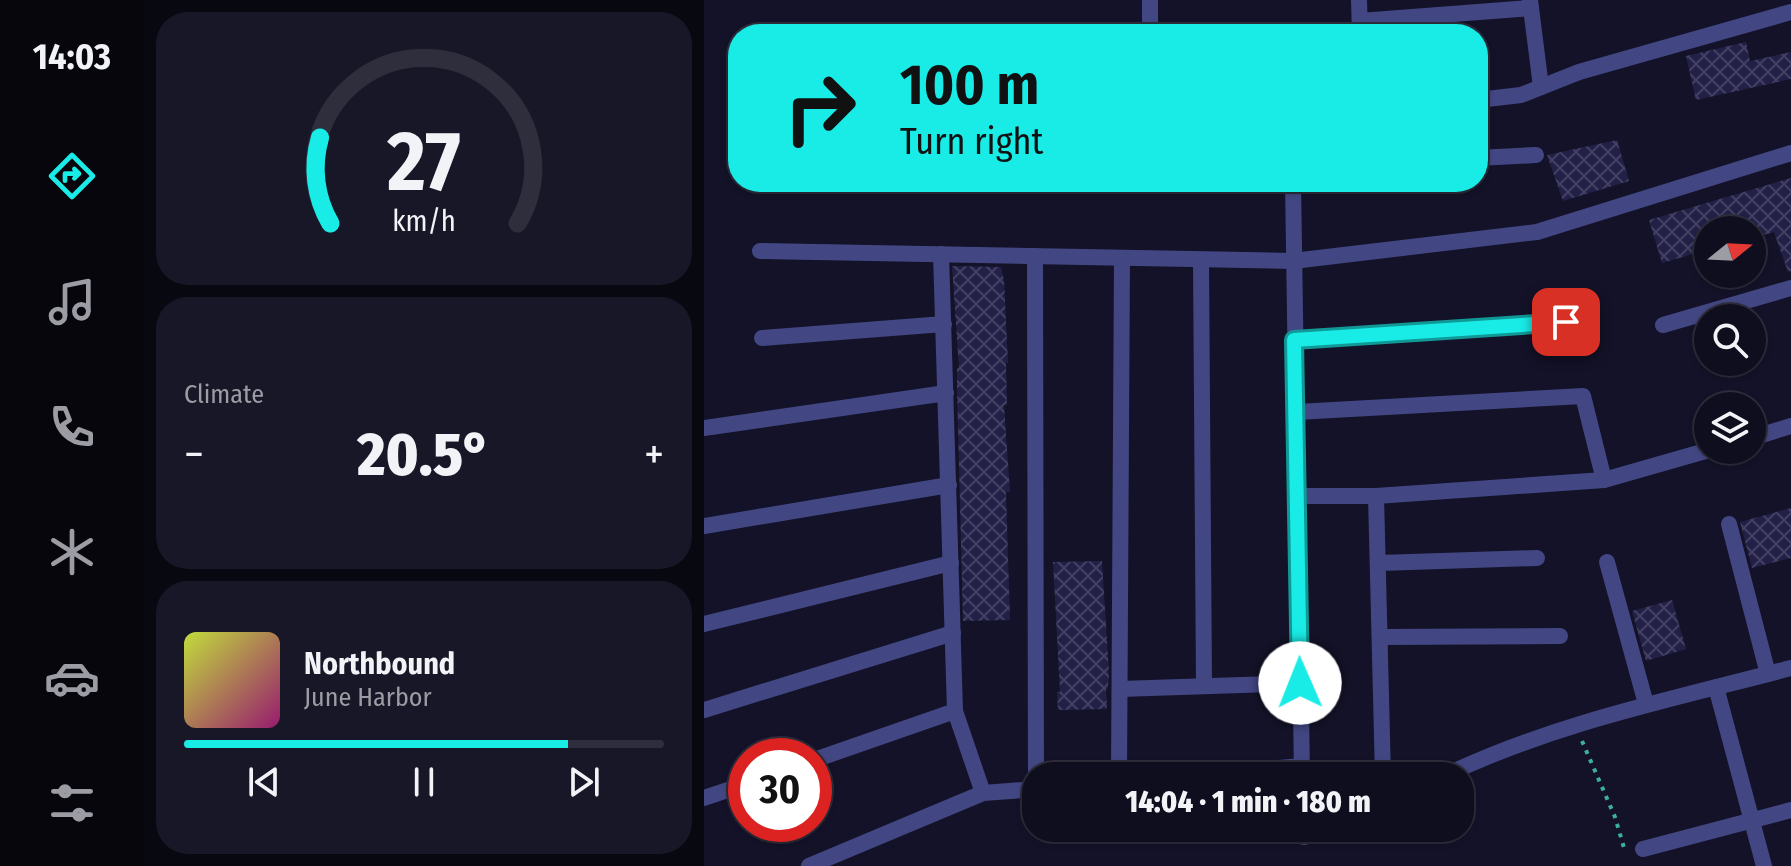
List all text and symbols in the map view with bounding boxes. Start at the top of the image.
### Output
text: 14:03 [33,35,111,79]
text: 100 m [900,52,1039,119]
icon: right [768,56,872,160]
text: 27 [386,112,461,212]
text: Turn right [900,120,1043,164]
icon: directions [44,148,100,204]
text: km/h [392,205,456,240]
north arrow [1694,216,1766,288]
map controls [1694,216,1766,464]
icon: music [44,274,100,330]
pin [1532,288,1600,356]
icon: arrive [1544,300,1588,344]
button: search [1694,304,1766,376]
text: Climate [184,379,264,410]
button: layers [1694,392,1766,464]
icon: phone [44,399,100,455]
text: 20.5° [357,419,491,491]
text: − [184,428,204,481]
text: + [644,428,664,481]
icon: climate [44,524,100,580]
position arrow [1258,641,1342,725]
text: Northbound [304,646,455,682]
icon: car [44,650,100,706]
text: June Harbor [304,682,432,713]
speed limit sign: 30 [728,738,832,842]
icon: previous [242,760,286,804]
icon: pause [402,760,446,804]
icon: next [562,760,606,804]
icon: filters [44,775,100,831]
text: 14:04 · 1 min · 180 m [1125,784,1371,820]

